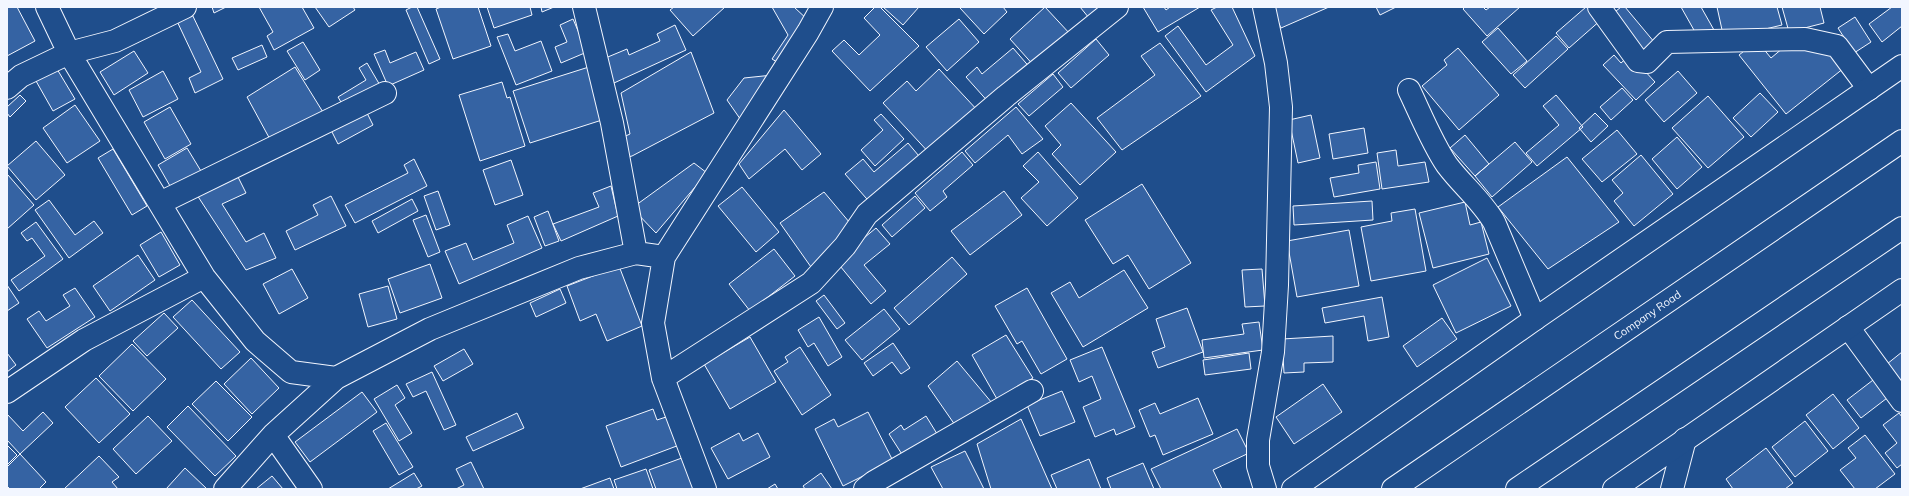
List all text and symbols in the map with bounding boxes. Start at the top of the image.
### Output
street label: Company Road [1611,287,1684,343]

